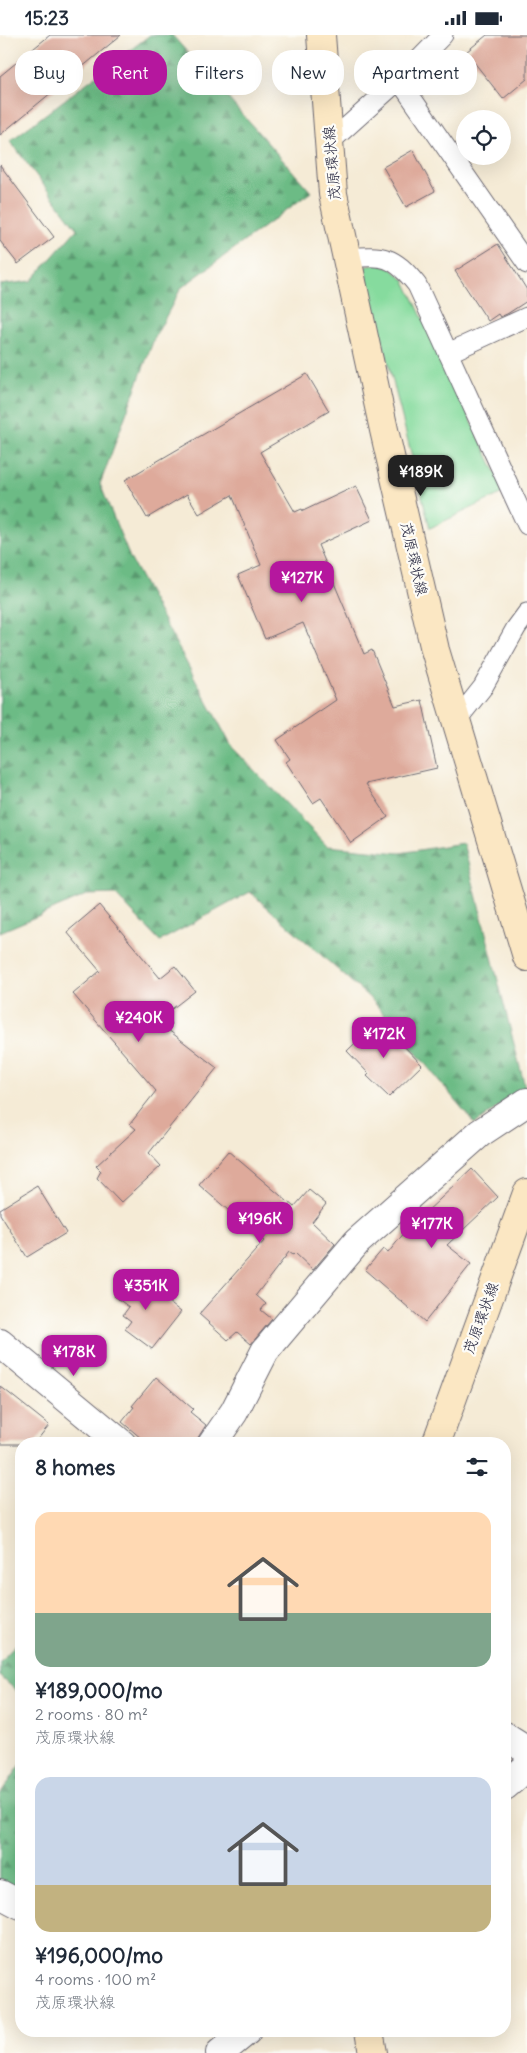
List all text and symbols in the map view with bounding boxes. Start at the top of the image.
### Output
text: 15:23 [25,6,69,30]
chip: Buy [15,50,83,95]
chip: Rent [93,50,167,95]
chip: Filters [177,50,262,95]
chip: New [272,50,344,95]
chip: Apartment [354,50,477,95]
map controls [456,110,511,165]
button: locate [456,110,511,165]
street label: 茂原環状線 [319,125,344,201]
pin: ¥189K [386,455,456,497]
text: ¥189K [399,461,443,481]
street label: 茂原環状線 [397,520,432,598]
pin: ¥127K [267,561,337,603]
text: ¥127K [281,567,323,587]
pin: ¥240K [104,1001,174,1043]
text: ¥240K [115,1007,163,1027]
pin: ¥172K [349,1017,419,1059]
text: ¥172K [363,1023,405,1043]
pin: ¥196K [225,1201,295,1244]
pin: ¥177K [397,1207,467,1249]
text: ¥196K [238,1208,282,1228]
text: ¥177K [411,1213,453,1233]
pin: ¥351K [111,1269,181,1311]
text: ¥351K [124,1275,168,1295]
street label: 茂原環状線 [459,1279,502,1356]
pin: ¥178K [39,1335,109,1377]
text: ¥178K [53,1341,95,1361]
icon: filters [463,1453,491,1481]
text: 8 homes [35,1454,115,1481]
icon: home [218,1544,308,1634]
text: ¥189,000/mo [35,1677,163,1704]
text: 2 rooms · 80 m² [35,1704,148,1724]
text: 茂原環状線 [35,1727,115,1747]
icon: home [218,1809,308,1899]
text: ¥196,000/mo [35,1942,163,1969]
text: 4 rooms · 100 m² [35,1969,156,1989]
text: 茂原環状線 [35,1992,115,2012]

